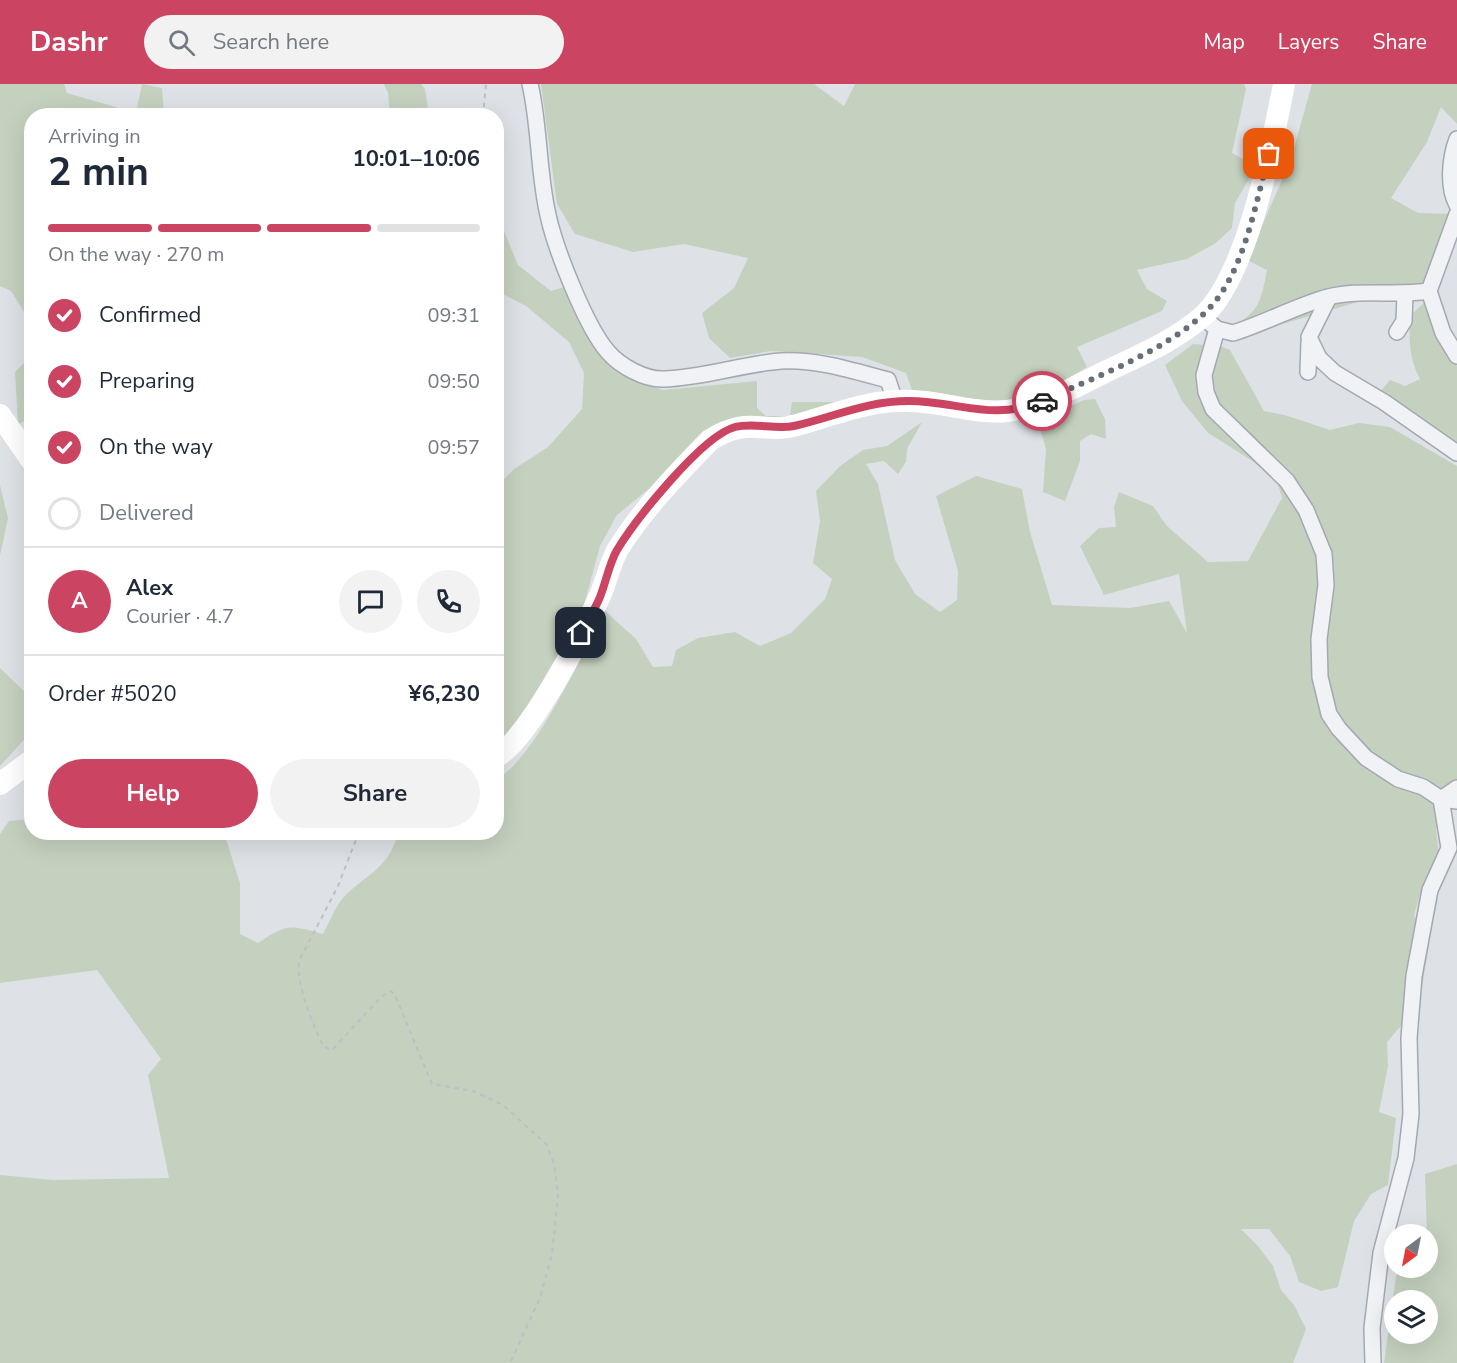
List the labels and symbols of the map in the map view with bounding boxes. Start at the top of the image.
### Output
pin [1243,128,1294,179]
courier [1012,371,1072,431]
pin [555,607,606,658]
north arrow [1384,1224,1438,1278]

